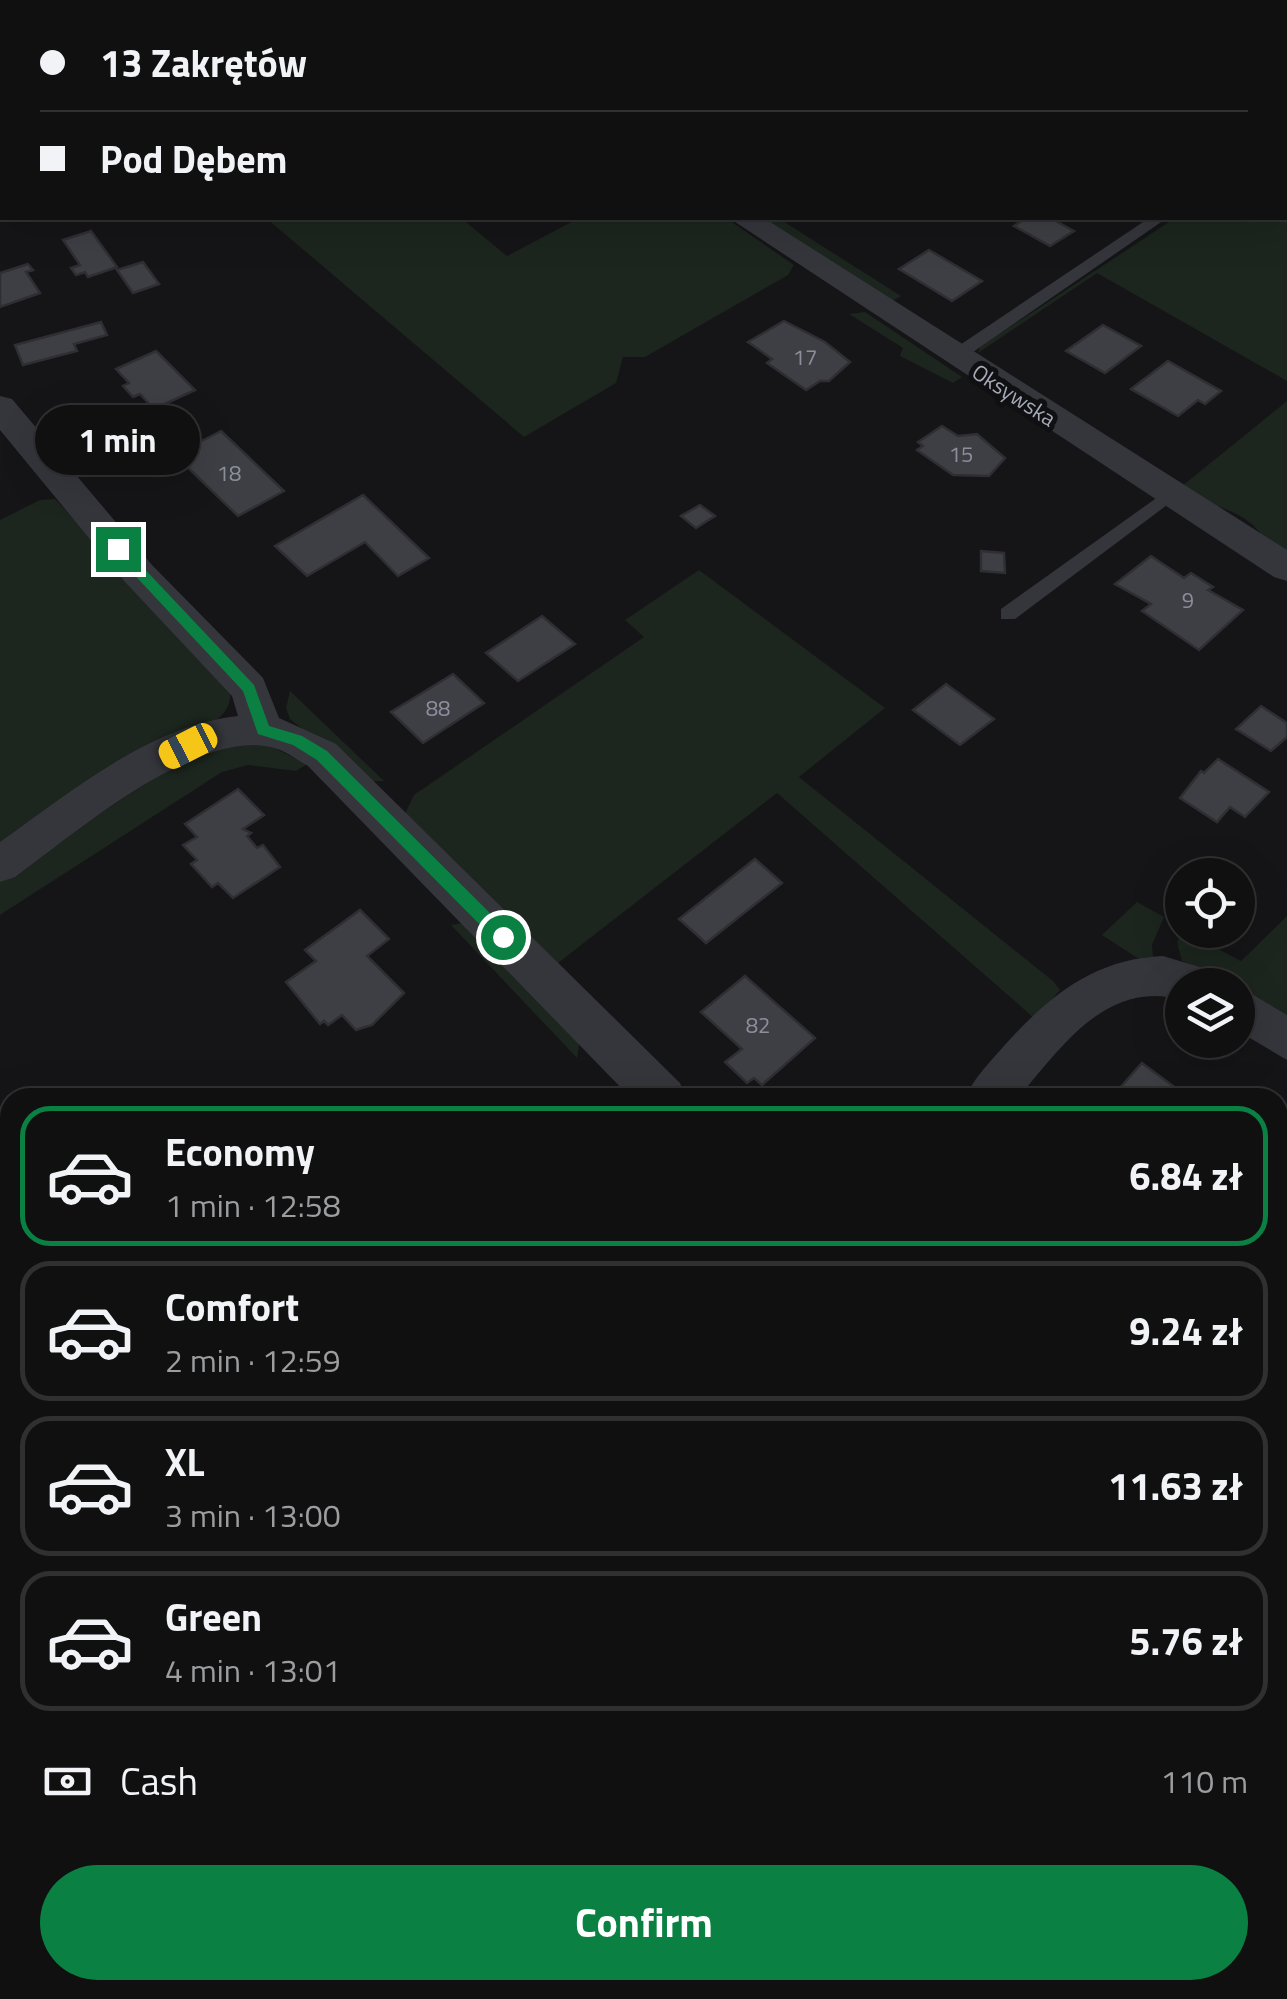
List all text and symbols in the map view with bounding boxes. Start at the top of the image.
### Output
text: 13 Zakrętów [100,34,307,92]
text: Pod Dębem [100,130,287,188]
house number: 17 [793,340,817,374]
street label: Oksywska [965,355,1063,435]
callout: 1 min [36,404,200,474]
text: 1 min [79,416,156,464]
house number: 15 [949,437,973,471]
house number: 18 [217,456,241,490]
route end [96,527,141,572]
house number: 9 [1182,583,1194,617]
house number: 88 [426,691,450,725]
car [154,719,222,773]
map controls [1165,858,1255,1058]
button: locate [1165,858,1255,948]
route start [481,915,526,960]
button: layers [1165,968,1255,1058]
house number: 82 [746,1008,770,1042]
text: Economy [165,1123,315,1181]
icon: car [45,1131,135,1221]
text: 6.84 zł [1129,1147,1243,1205]
text: 1 min · 12:58 [165,1181,341,1229]
text: Comfort [165,1278,299,1336]
icon: car [45,1286,135,1376]
text: 9.24 zł [1129,1302,1243,1360]
text: 2 min · 12:59 [165,1336,341,1384]
text: XL [165,1433,205,1491]
icon: car [45,1441,135,1531]
text: 11.63 zł [1108,1457,1243,1515]
text: 3 min · 13:00 [165,1491,341,1539]
text: Green [165,1588,262,1646]
icon: car [45,1596,135,1686]
text: 5.76 zł [1129,1612,1243,1670]
text: 4 min · 13:01 [165,1646,341,1694]
text: Cash [120,1752,198,1810]
icon: cash [40,1754,95,1809]
text: 110 m [1160,1757,1248,1805]
button: Confirm [40,1865,1248,1980]

